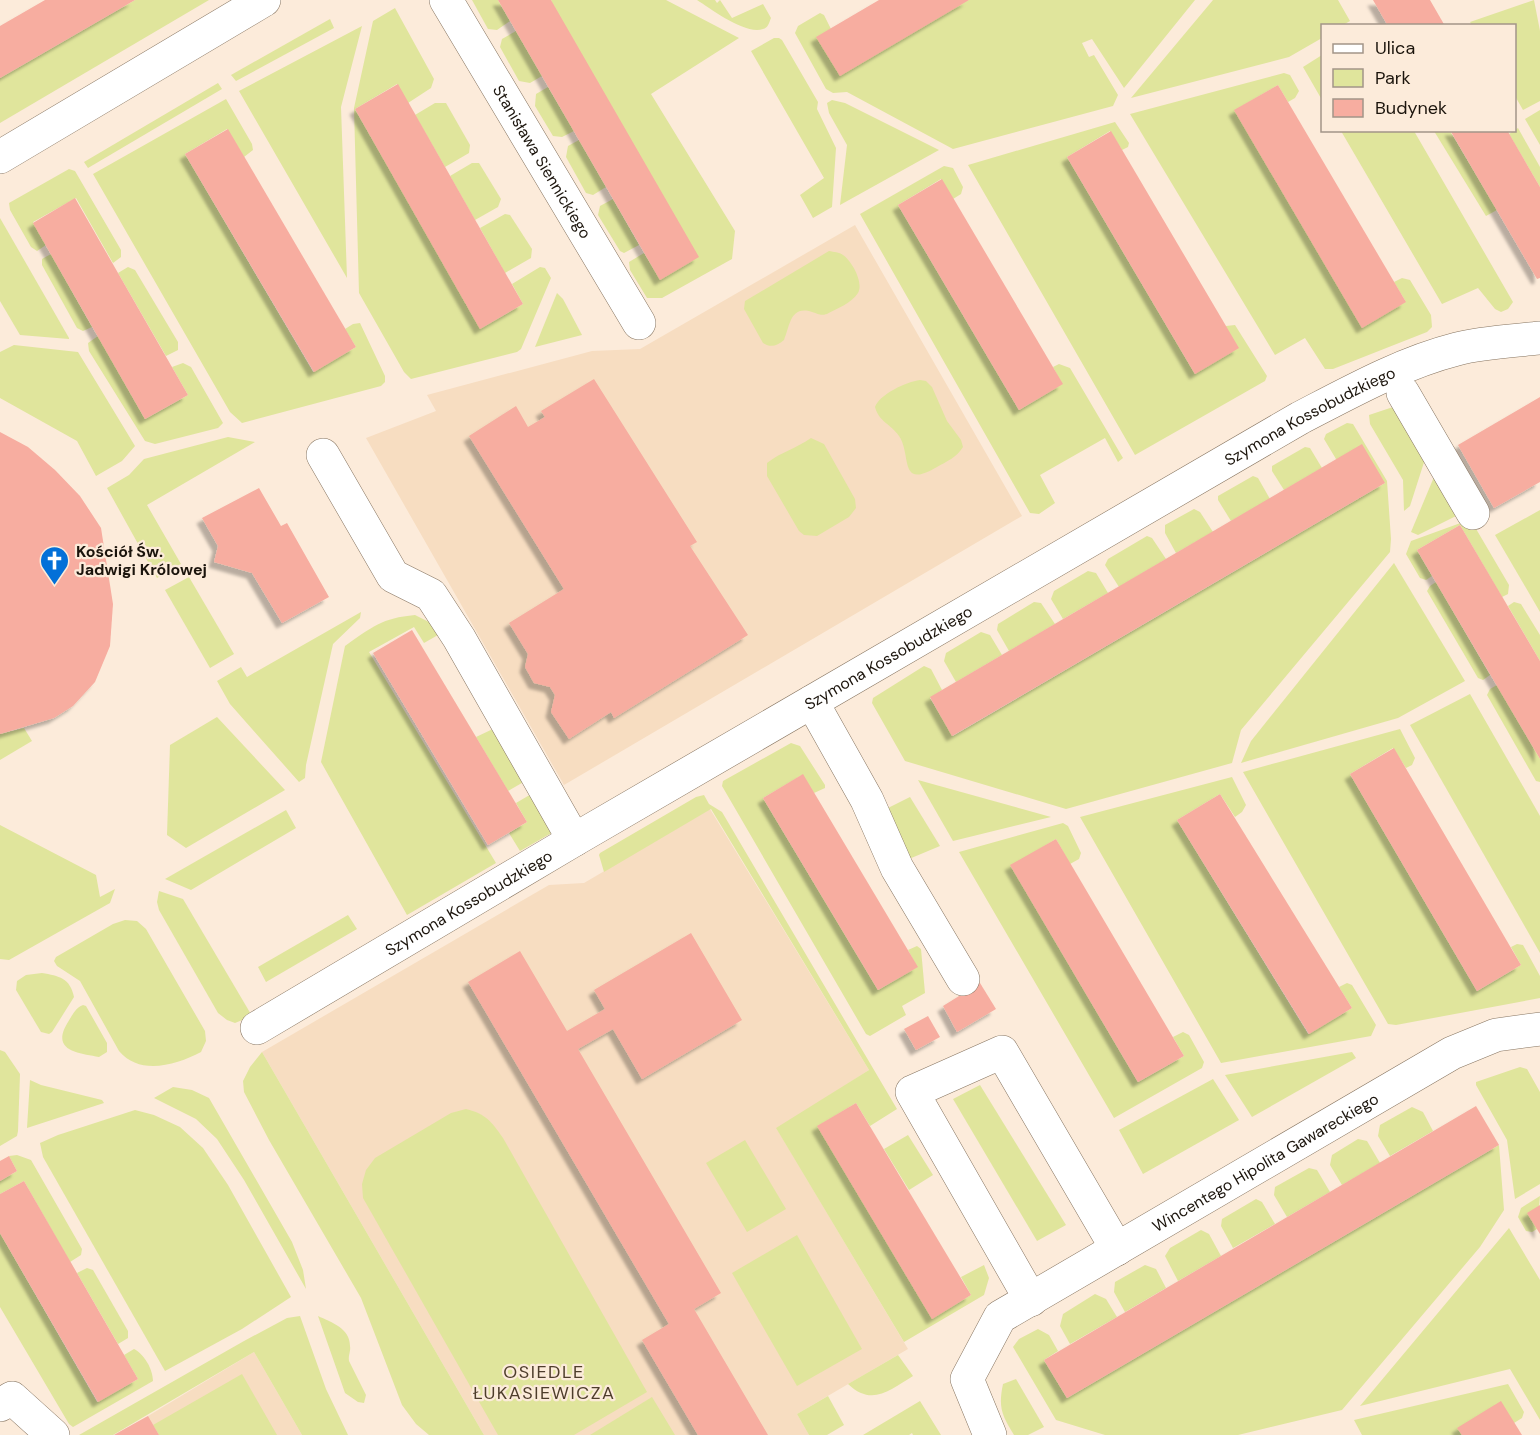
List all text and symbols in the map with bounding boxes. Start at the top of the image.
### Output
legend [1321,24,1516,132]
text: Ulica [1375,36,1415,60]
text: Park [1375,66,1411,90]
street label: Stanisława Siennickiego [488,81,596,242]
text: Budynek [1375,96,1447,120]
street label: Szymona Kossobudzkiego [1221,361,1398,470]
place label: Kościół Św. Jadwigi Królowej [76,541,207,580]
church icon: Kościół Św. Jadwigi Królowej [39,544,71,586]
street label: Szymona Kossobudzkiego [800,600,976,714]
street label: Szymona Kossobudzkiego [381,845,556,960]
street label: Wincentego Hipolita Gawareckiego [1148,1088,1382,1236]
district label: OSIEDLE ŁUKASIEWICZA [473,1360,615,1405]

